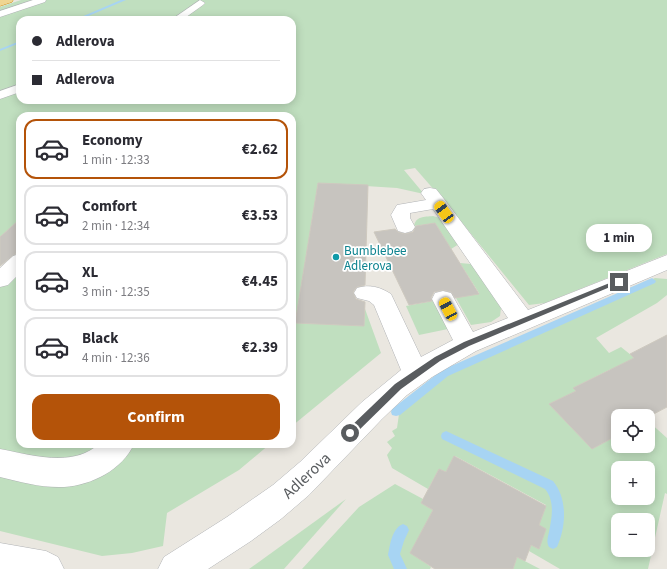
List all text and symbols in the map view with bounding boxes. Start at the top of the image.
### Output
text: Adlerova [56,31,115,52]
text: Adlerova [56,69,115,90]
text: Economy [82,130,143,151]
icon: car [34,131,70,167]
text: €2.62 [242,139,278,160]
text: 1 min · 12:33 [82,151,150,169]
text: Comfort [82,196,137,217]
icon: car [34,197,70,233]
car [432,199,456,225]
text: €3.53 [242,205,278,226]
text: 2 min · 12:34 [82,217,150,235]
callout: 1 min [586,224,652,252]
text: 1 min [603,229,635,247]
place label: Bumblebee Adlerova [344,242,407,275]
marker: Bumblebee Adlerova [331,252,341,262]
text: XL [82,262,98,283]
icon: car [34,263,70,299]
text: €4.45 [242,271,278,292]
route end [610,273,628,291]
text: 3 min · 12:35 [82,283,150,301]
car [437,296,459,322]
text: Black [82,328,119,349]
icon: car [34,329,70,365]
text: €2.39 [242,337,278,358]
text: 4 min · 12:36 [82,349,150,367]
button: Confirm [32,394,280,440]
map controls [611,409,655,557]
button: locate [611,409,655,453]
route start [341,424,359,442]
street label: Adlerova [278,448,336,504]
button: + [611,461,655,505]
button: − [611,513,655,557]

